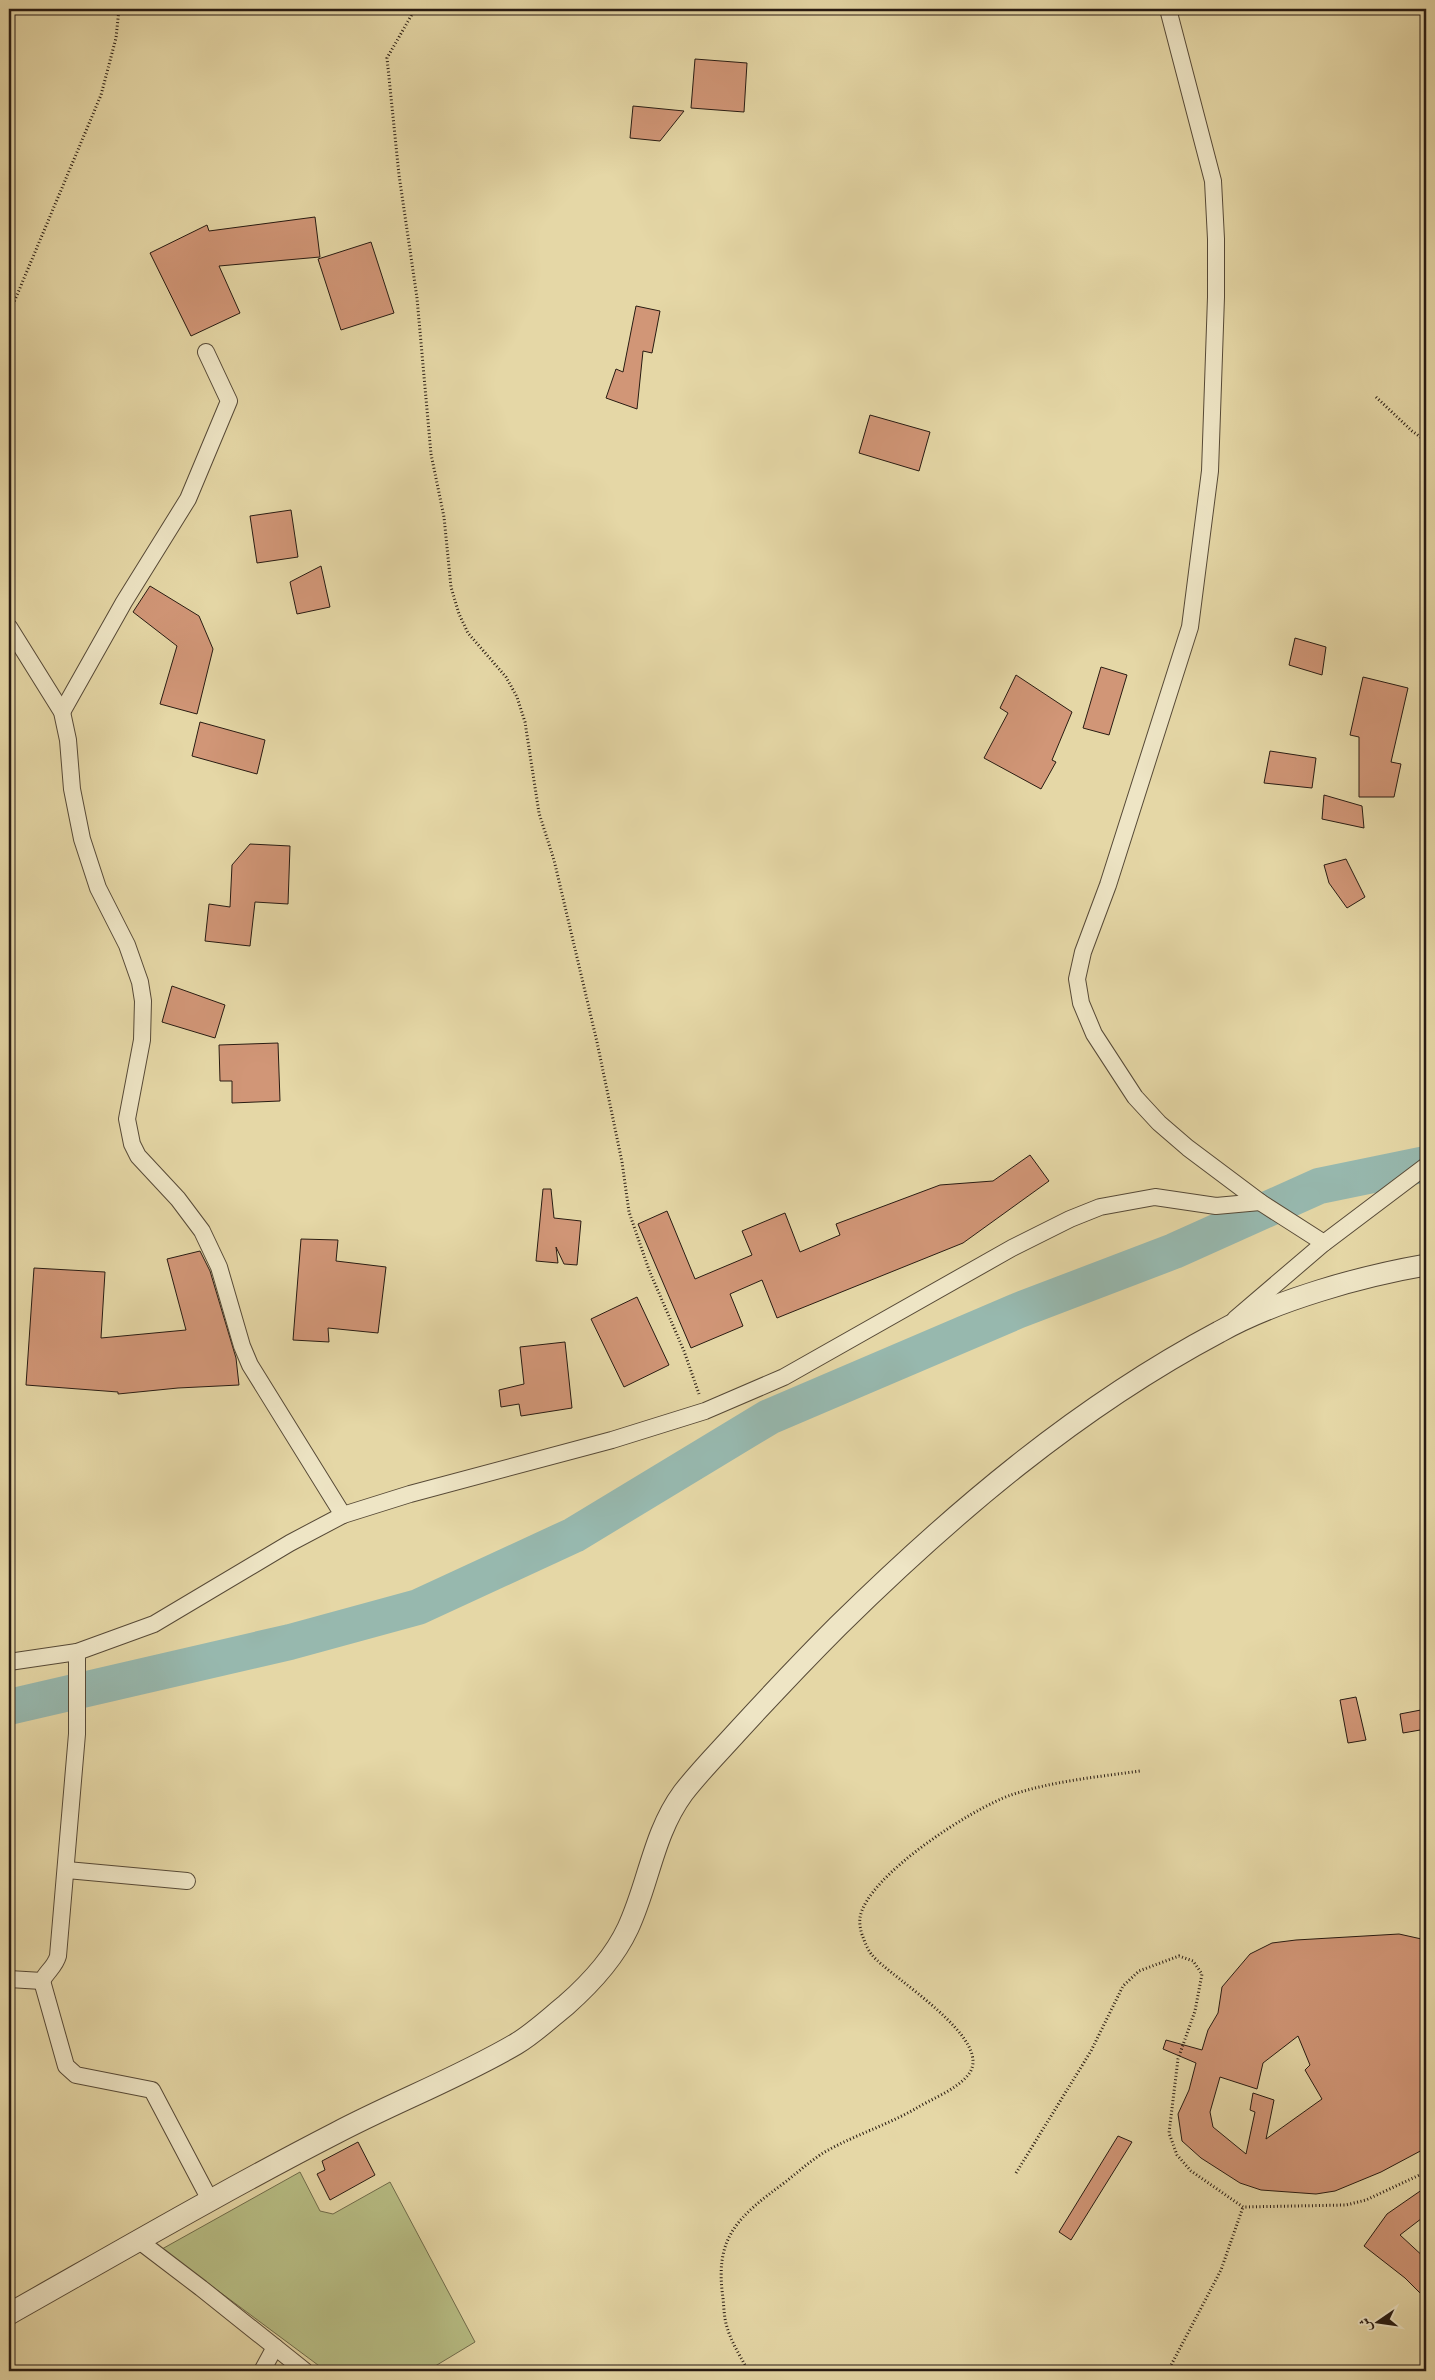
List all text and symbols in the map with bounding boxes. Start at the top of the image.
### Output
north arrow [1352,2298,1402,2348]
text: ش [1356,2316,1376,2333]

